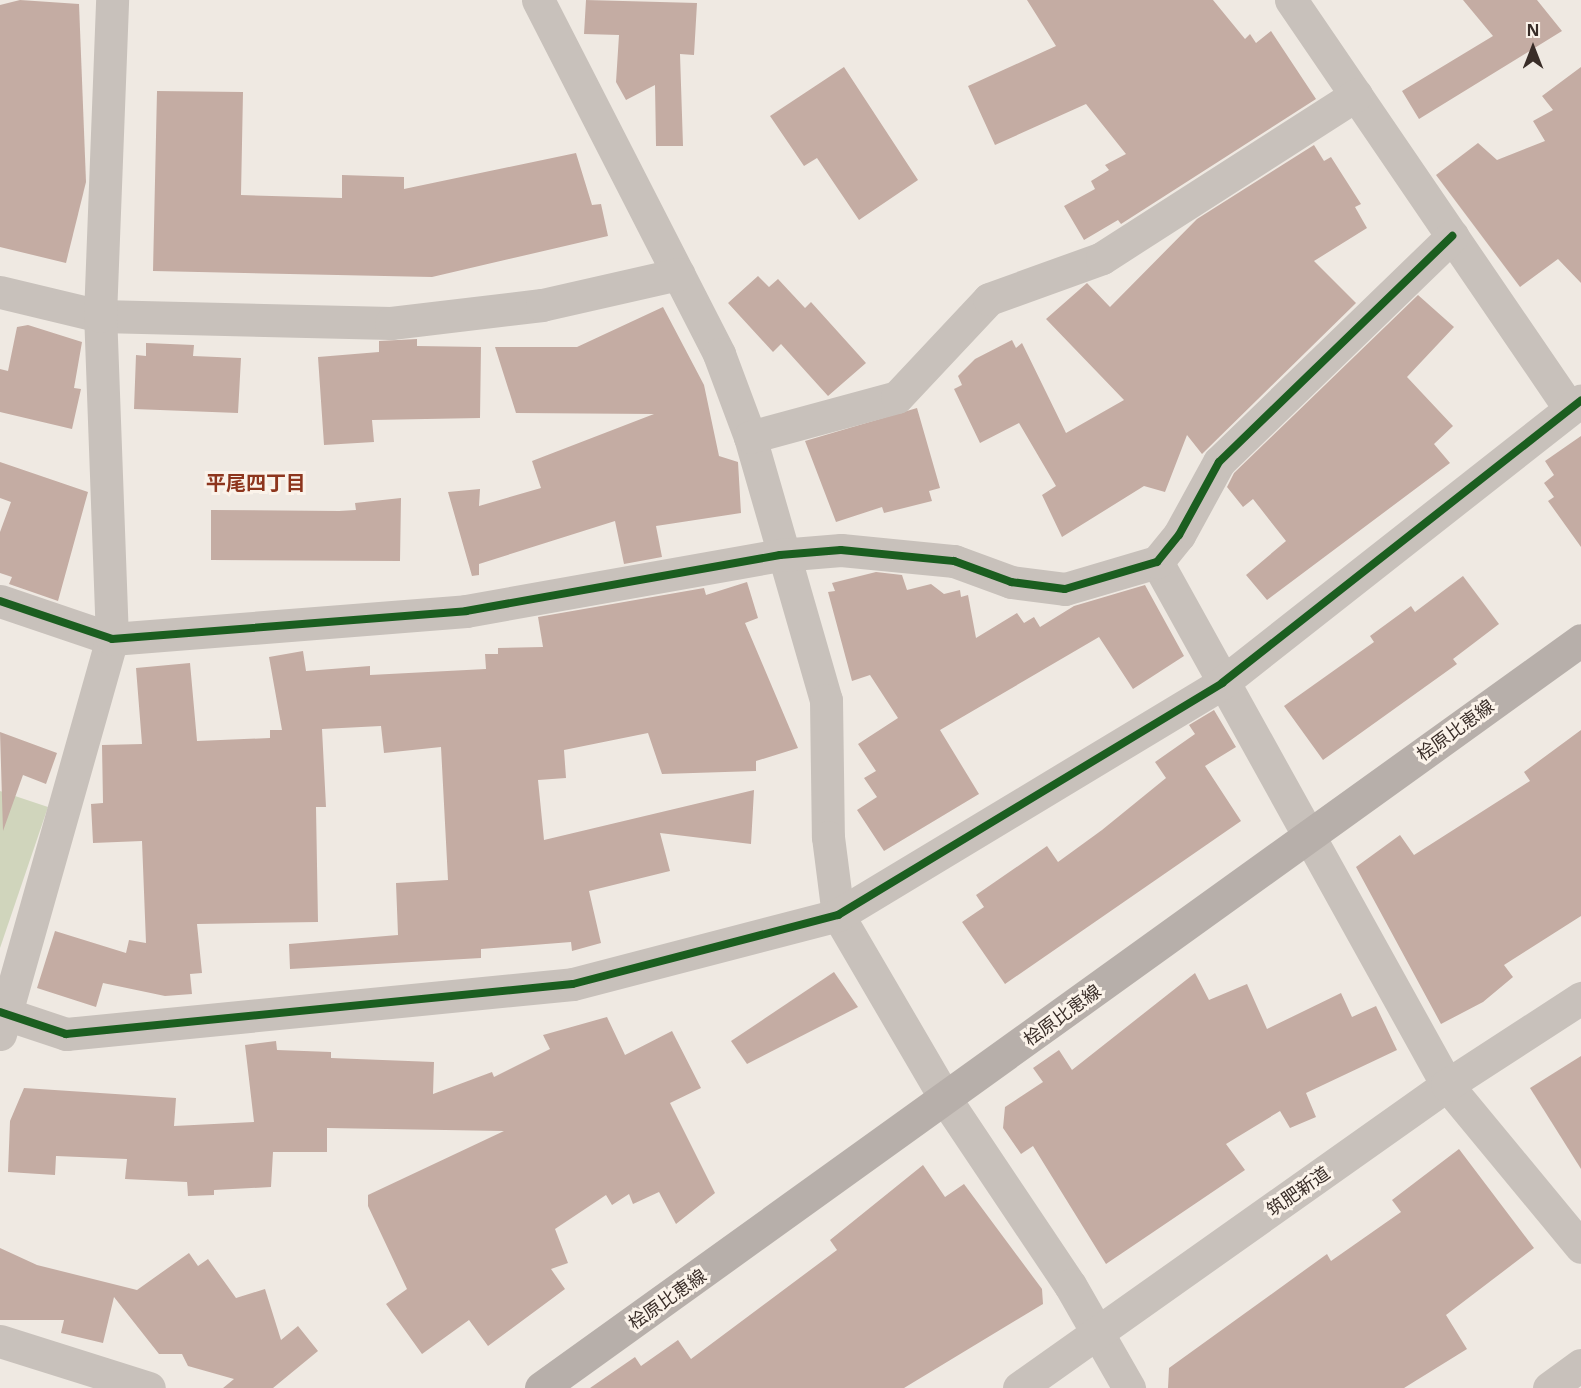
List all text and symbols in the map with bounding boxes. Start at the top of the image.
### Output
north arrow [1503,18,1563,78]
text: N [1526,19,1540,41]
district label: 平尾四丁目 [206,470,306,494]
street label: 桧原比恵線 [1412,695,1498,765]
street label: 桧原比恵線 [1019,980,1105,1050]
street label: 筑肥新道 [1262,1162,1334,1220]
street label: 桧原比恵線 [624,1264,710,1334]

